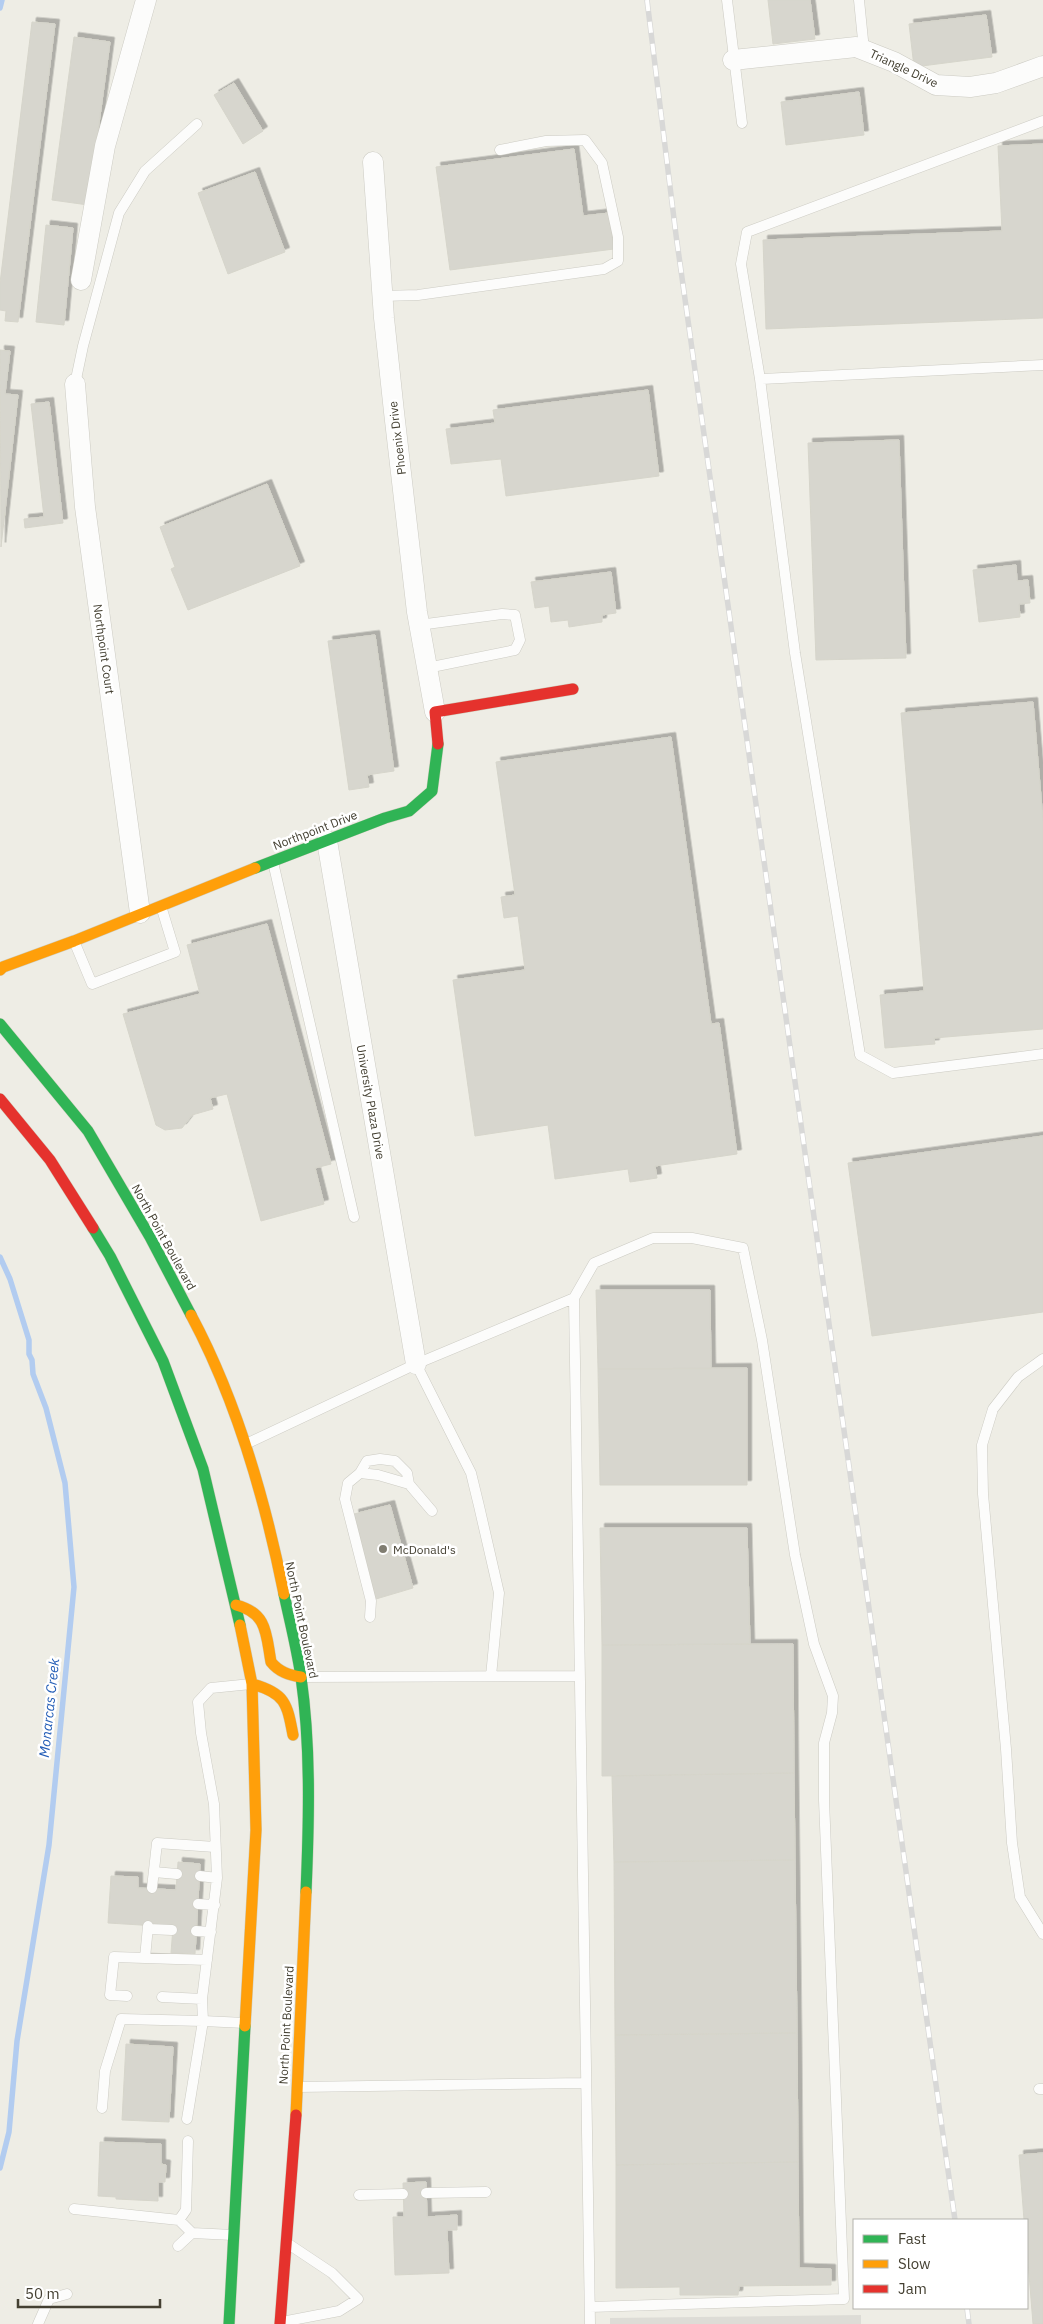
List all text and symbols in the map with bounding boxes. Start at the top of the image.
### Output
street label: Triangle Drive [867,46,941,91]
street label: Phoenix Drive [385,400,409,476]
street label: Northpoint Court [90,603,118,695]
street label: Northpoint Drive [271,807,360,853]
street label: University Plaza Drive [354,1043,389,1161]
street label: North Point Boulevard [129,1181,199,1293]
place label: McDonald's [393,1542,456,1557]
marker: McDonald's [377,1543,389,1555]
street label: North Point Boulevard [282,1560,322,1680]
water label: Monarcas Creek [35,1657,63,1758]
street label: North Point Boulevard [275,1965,297,2085]
legend [853,2219,1028,2309]
text: Fast [898,2229,926,2248]
text: Slow [898,2254,931,2273]
scale bar [18,2276,160,2308]
text: Jam [898,2279,927,2298]
text: 50 m [25,2284,60,2303]

